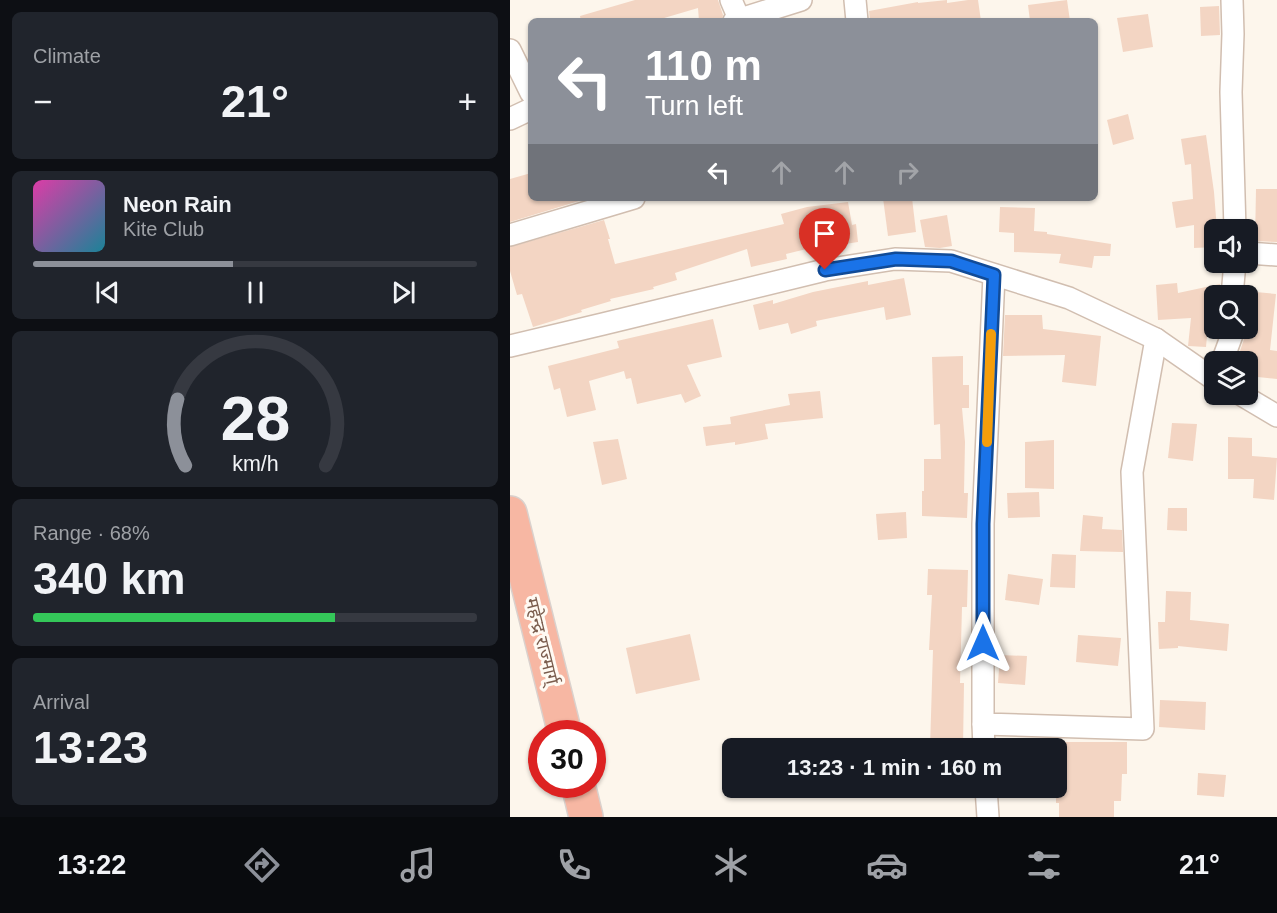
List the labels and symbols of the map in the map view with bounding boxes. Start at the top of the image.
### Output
pin [799,208,850,270]
street label: महेन्द्र राज्मार्ग् [521,595,564,689]
position arrow [951,611,1015,675]
speed limit sign: 30 [528,720,606,798]

